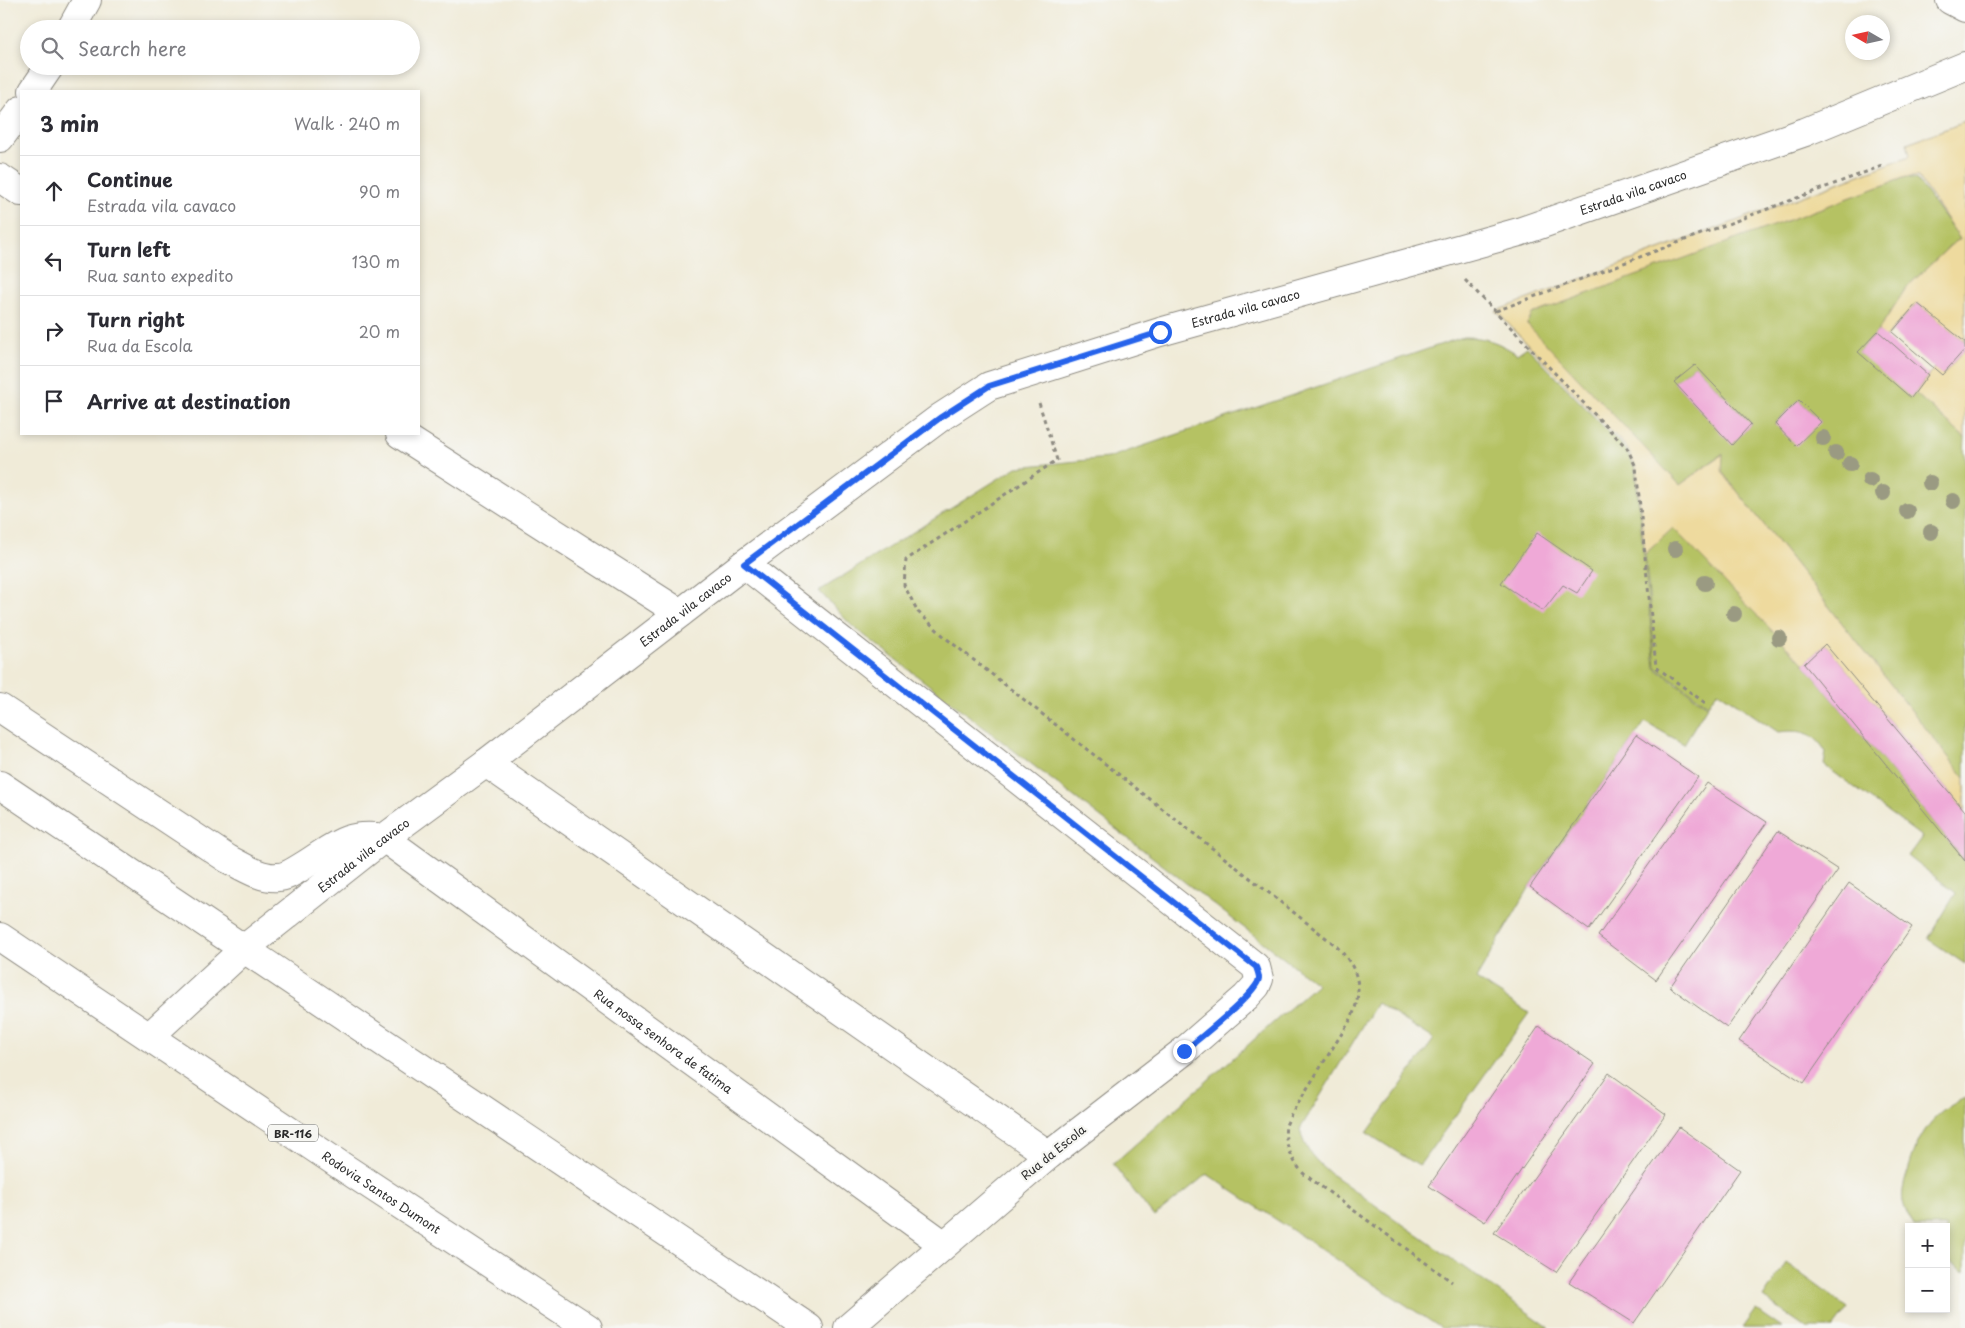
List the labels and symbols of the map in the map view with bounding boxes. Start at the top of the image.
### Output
north arrow [1845,15,1890,60]
street label: Estrada vila cavaco [1577,165,1689,219]
street label: Estrada vila cavaco [1189,284,1302,332]
route start [1149,321,1172,344]
street label: Estrada vila cavaco [635,568,735,651]
street label: Estrada vila cavaco [314,813,413,896]
street label: Rua nossa senhora de fatima [590,984,737,1098]
route end [1173,1040,1196,1063]
street label: Rua da Escola [1017,1120,1090,1184]
road number: BR-116 [268,1124,318,1142]
street label: Rodovia Santos Dumont [319,1146,445,1238]

